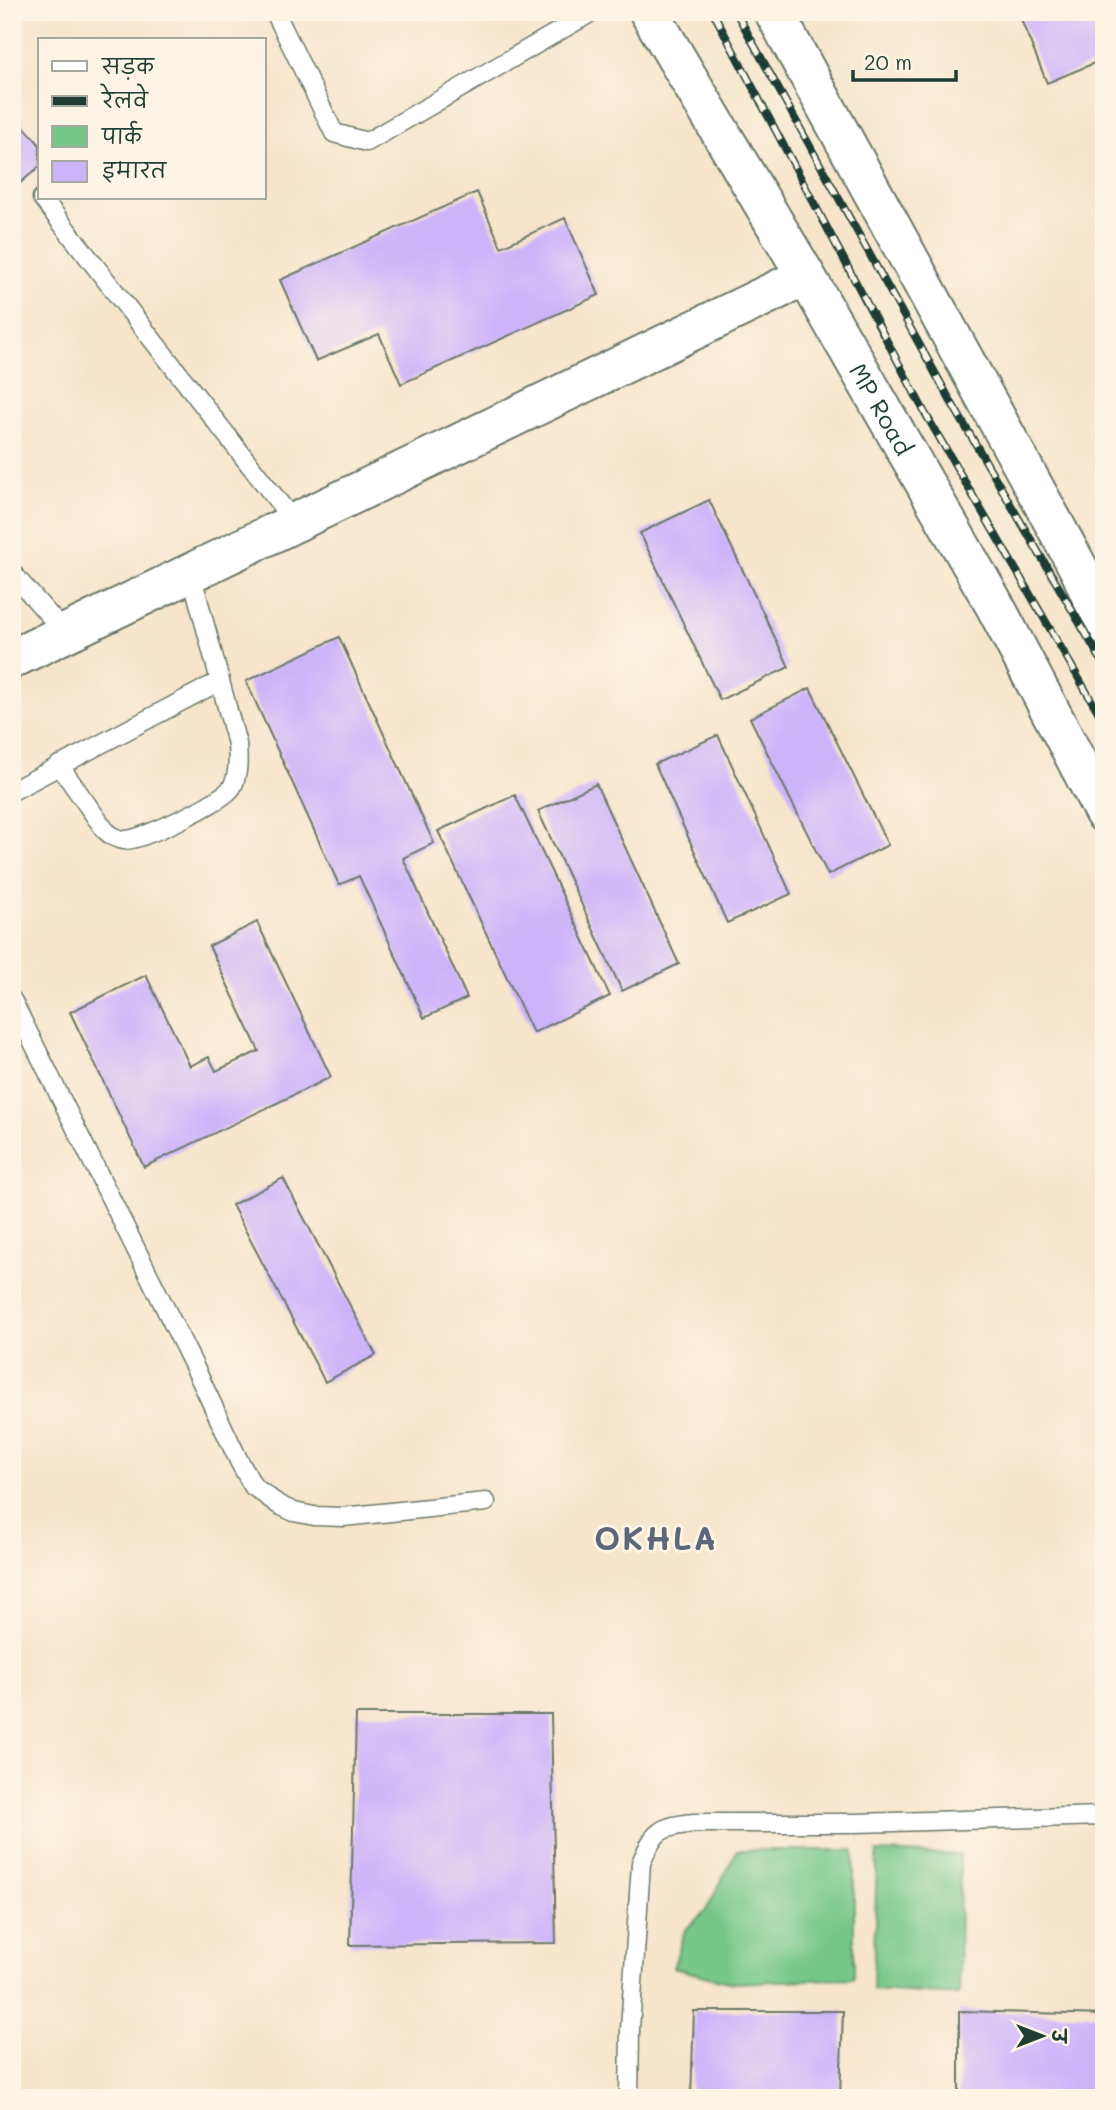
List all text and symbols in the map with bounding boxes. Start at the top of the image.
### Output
legend [38,38,266,200]
scale bar [853,38,957,82]
text: 20 m [864,48,912,75]
text: सड़क [101,52,155,80]
text: रेलवे [99,83,149,113]
text: पार्क [101,120,143,149]
text: इमारत [102,156,168,183]
street label: MP Road [843,357,921,460]
district label: OKHLA [594,1516,718,1558]
north arrow [1007,2002,1078,2072]
text: उ [1047,2028,1072,2045]

